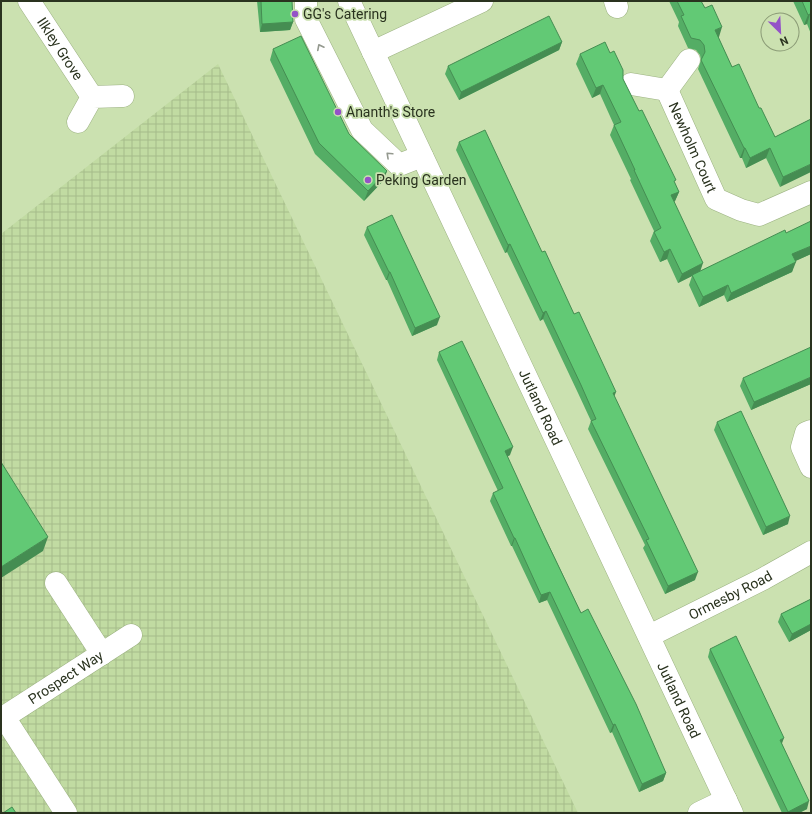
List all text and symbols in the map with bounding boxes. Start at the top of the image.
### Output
place label: GG's Catering [303,6,387,22]
marker: GG's Catering [290,9,300,19]
north arrow [760,12,800,52]
street label: Ilkley Grove [34,14,87,83]
text: N [777,33,790,48]
one-way arrow [317,44,325,51]
street label: Newholm Court [666,100,720,196]
place label: Ananth's Store [346,104,435,120]
marker: Ananth's Store [333,107,343,117]
one-way arrow [386,153,393,160]
place label: Peking Garden [376,172,467,188]
marker: Peking Garden [363,175,373,185]
street label: Jutland Road [516,366,565,448]
street label: Ormesby Road [686,567,775,623]
street label: Prospect Way [25,647,106,707]
street label: Jutland Road [654,659,704,741]

